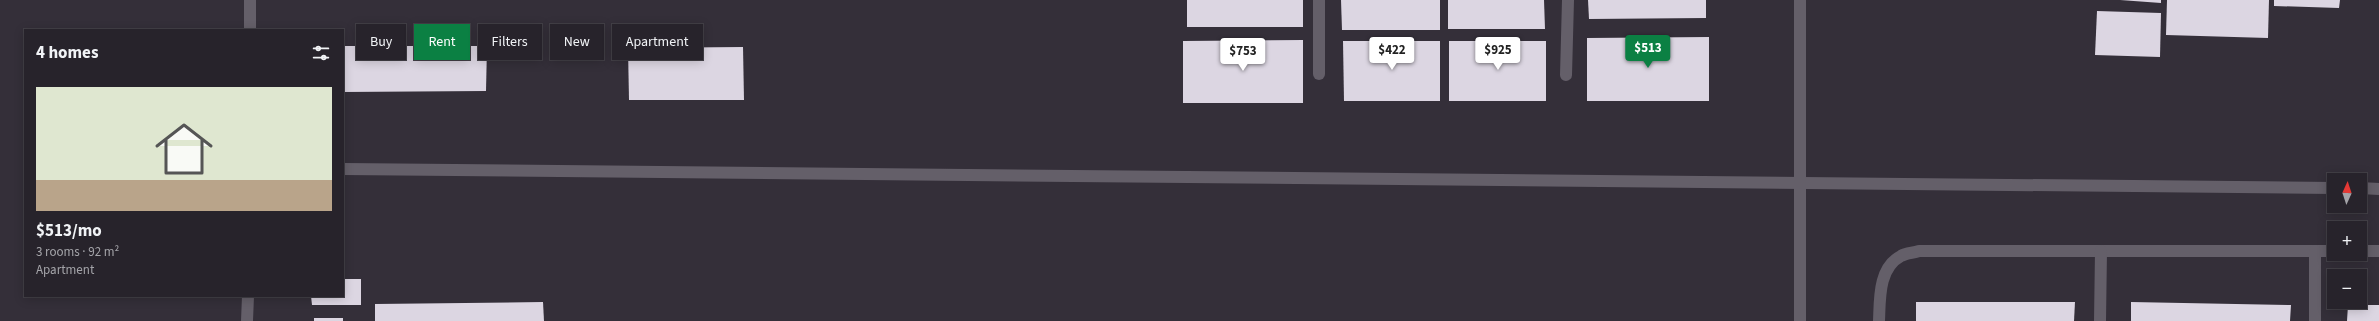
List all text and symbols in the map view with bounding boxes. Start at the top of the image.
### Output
chip: Buy [356,24,406,60]
chip: Rent [414,24,470,60]
chip: Filters [478,24,542,60]
chip: New [550,24,604,60]
chip: Apartment [612,24,703,60]
pin: $513 [1624,35,1672,69]
pin: $422 [1368,37,1416,71]
pin: $925 [1474,37,1522,71]
pin: $753 [1219,38,1267,72]
text: $513 [1634,39,1662,57]
text: 4 homes [36,41,98,65]
text: $422 [1378,41,1406,59]
text: $925 [1484,41,1512,59]
icon: filters [310,42,332,64]
text: $753 [1229,42,1257,60]
icon: home [148,113,220,185]
north arrow [2327,173,2367,213]
map controls [2327,173,2367,309]
text: $513/mo [36,219,102,243]
button: + [2327,221,2367,261]
text: 3 rooms · 92 m² [36,243,119,261]
text: Apartment [36,261,94,279]
button: − [2327,269,2367,309]

